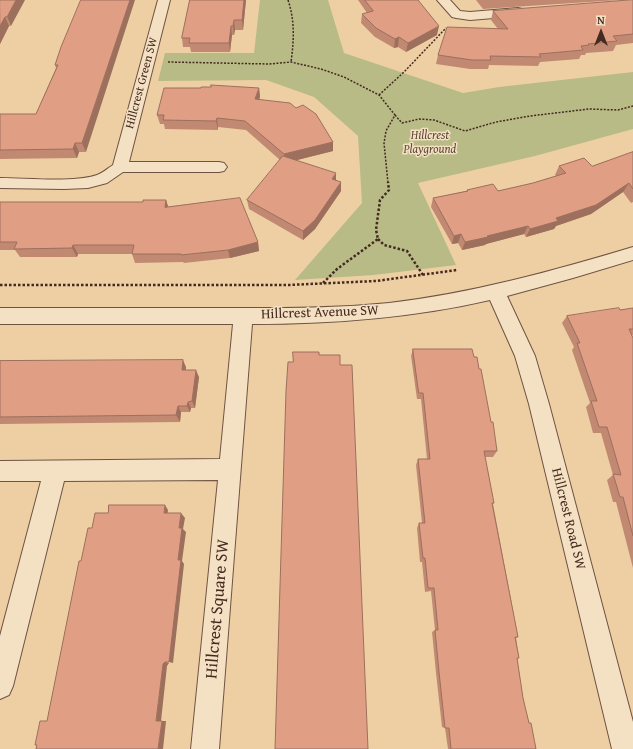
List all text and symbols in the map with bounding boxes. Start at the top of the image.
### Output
north arrow [581,12,621,52]
text: N [597,12,605,28]
street label: Hillcrest Green SW [123,36,161,130]
park label: Hillcrest Playground [404,129,456,157]
street label: Hillcrest Avenue SW [261,303,379,323]
street label: Hillcrest Road SW [547,466,589,572]
street label: Hillcrest Square SW [202,538,234,680]

